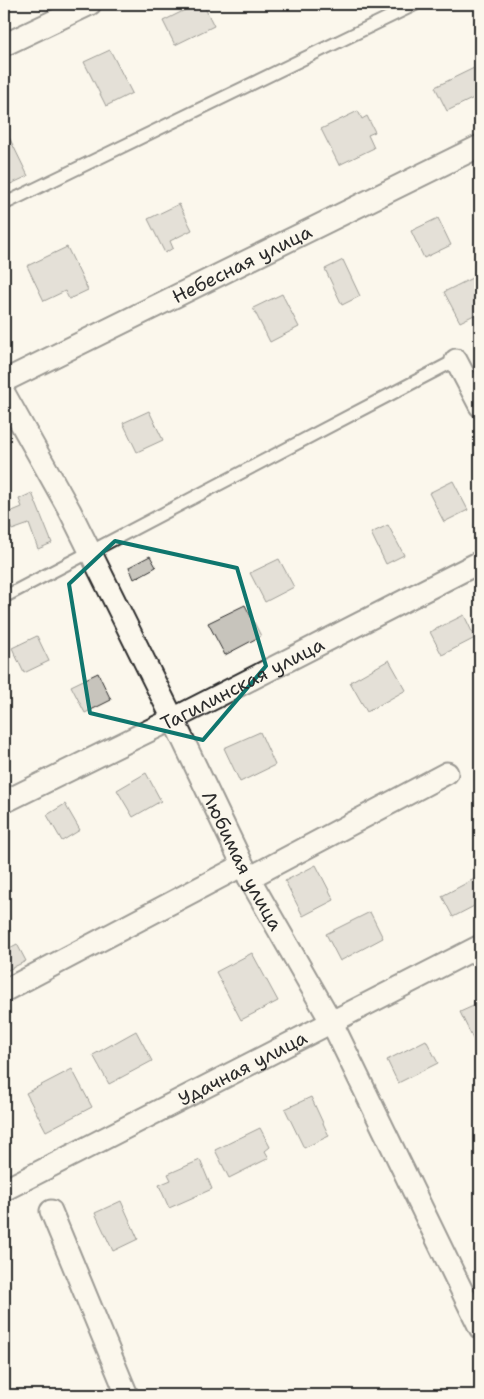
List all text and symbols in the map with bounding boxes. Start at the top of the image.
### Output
street label: Небесная улица [168,219,316,309]
street label: Тагилинская улица [156,631,329,736]
street label: Любимая улица [197,787,289,935]
street label: Удачная улица [174,1024,311,1111]

